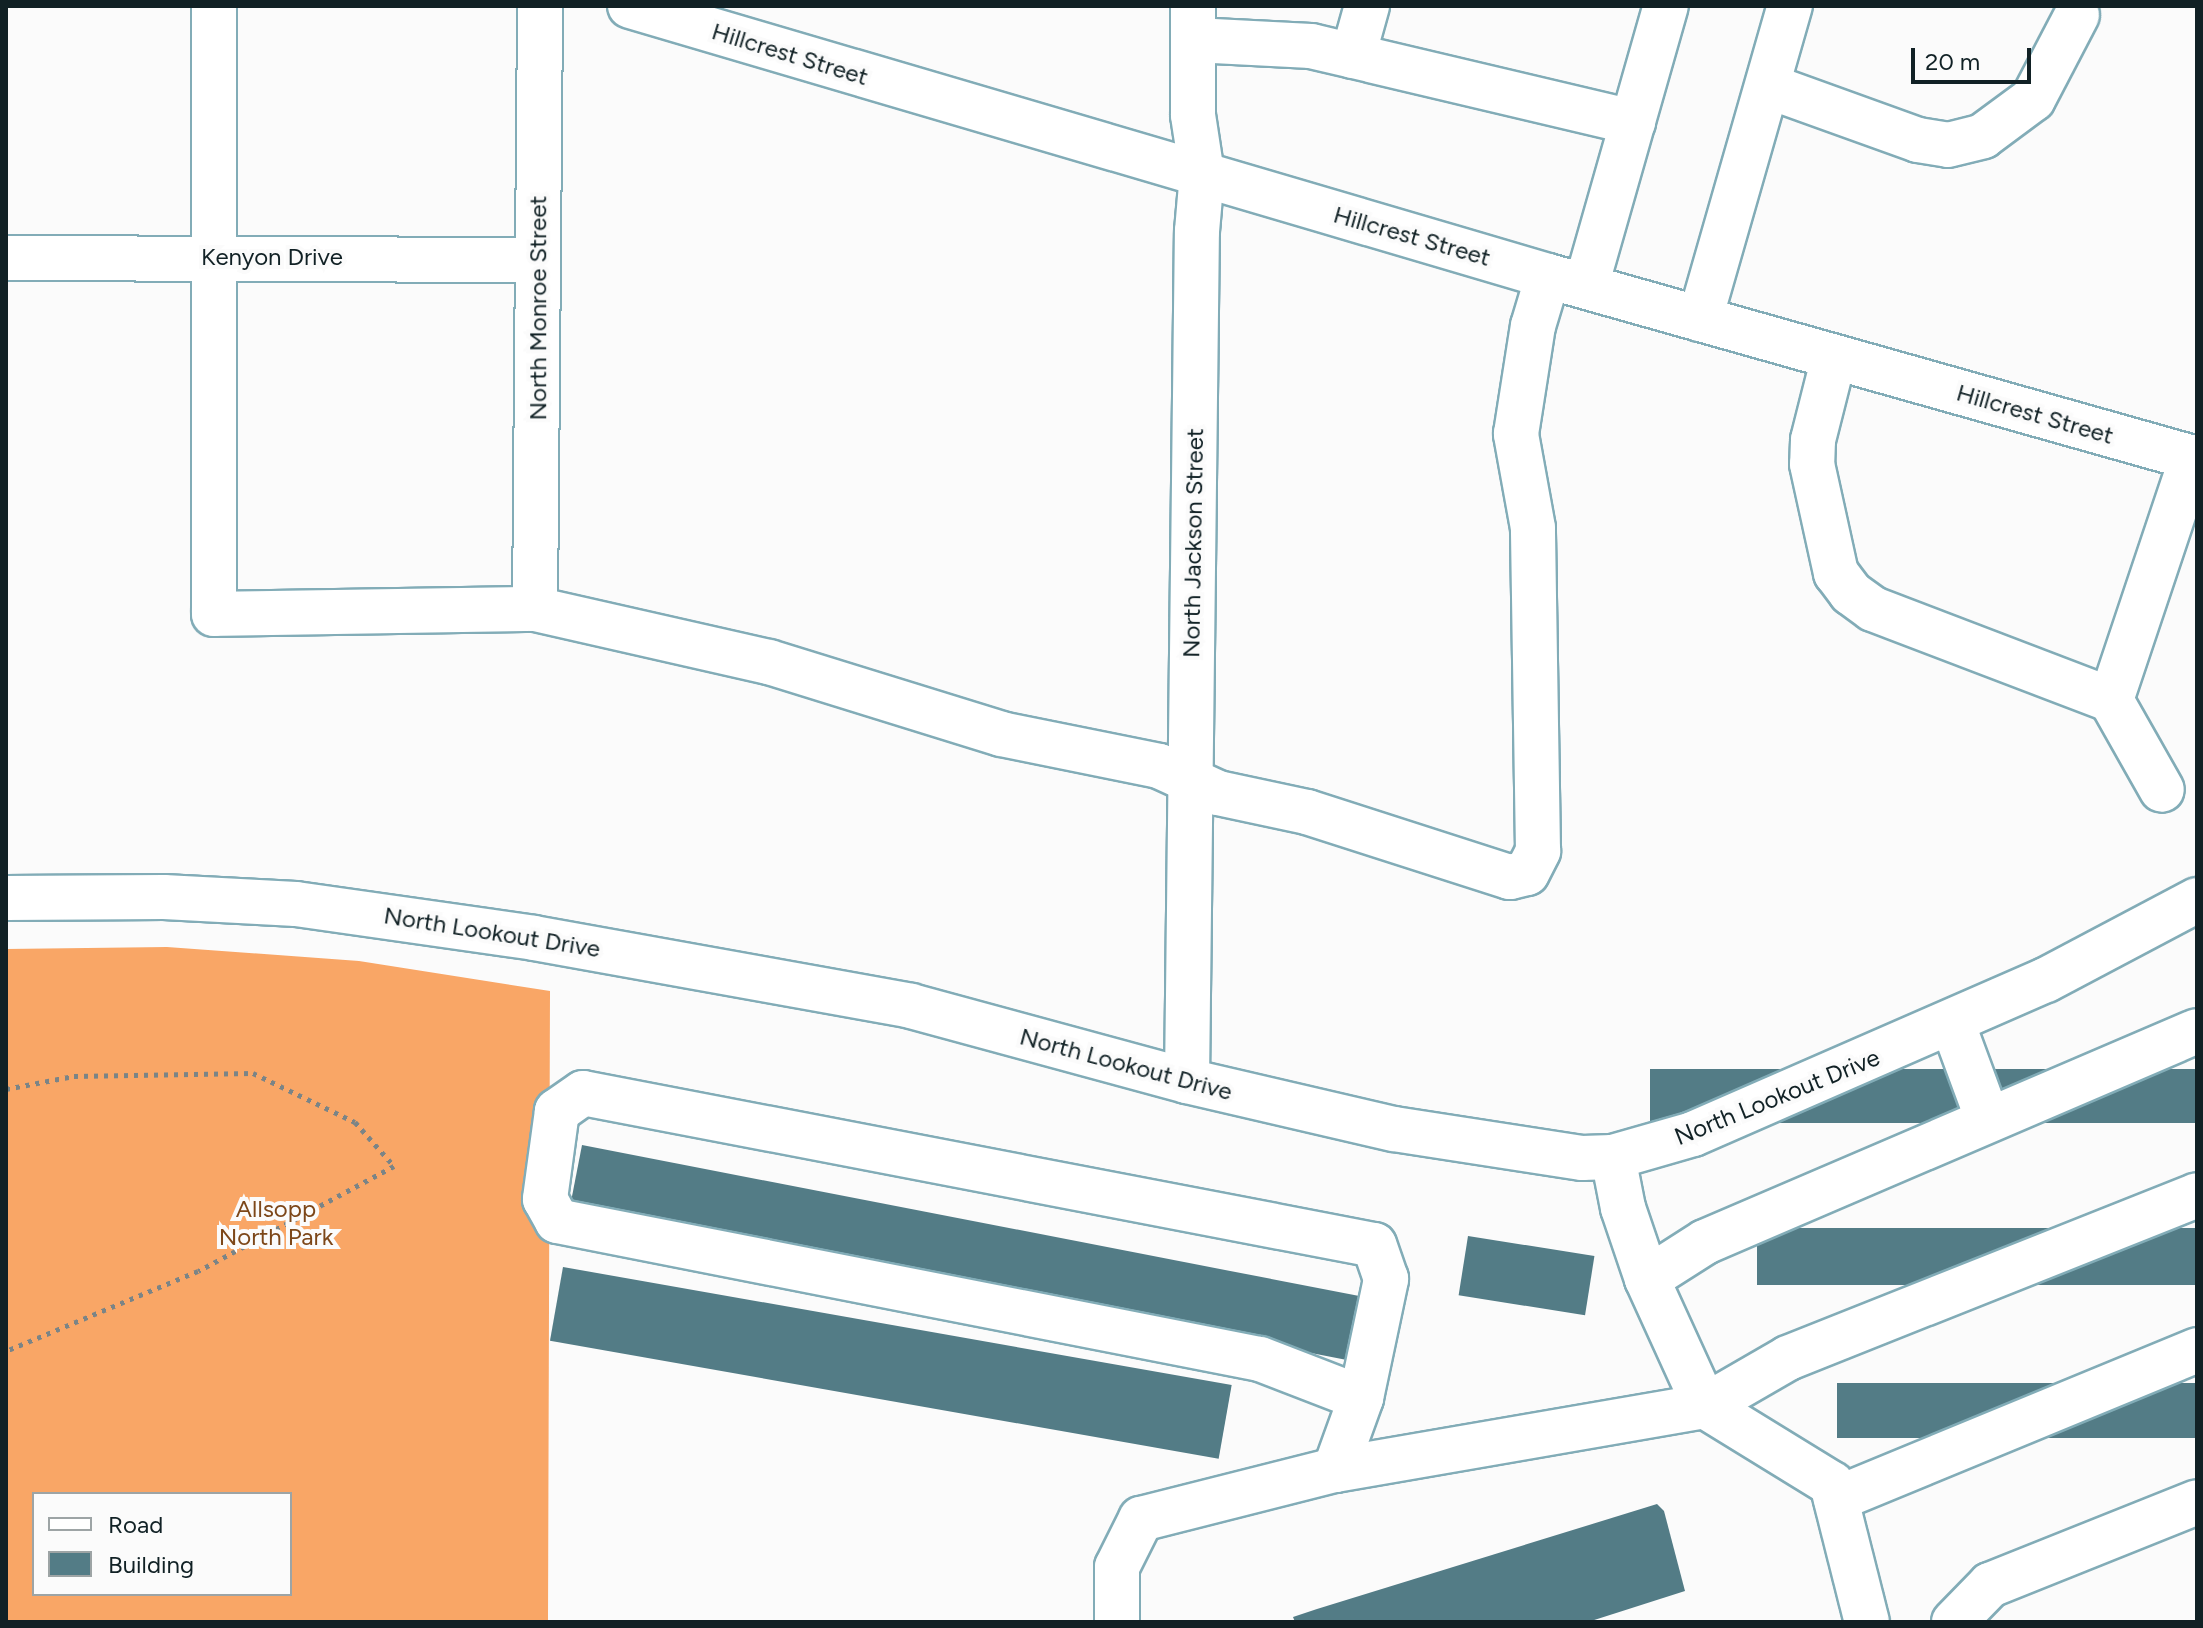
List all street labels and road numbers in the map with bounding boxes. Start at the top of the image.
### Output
street label: Hillcrest Street [708,17,872,91]
street label: North Monroe Street [524,196,552,420]
street label: Hillcrest Street [1330,200,1494,272]
street label: Kenyon Drive [201,243,343,271]
street label: Hillcrest Street [1953,378,2117,450]
street label: North Jackson Street [1177,428,1209,658]
street label: North Lookout Drive [382,901,602,963]
street label: North Lookout Drive [1017,1022,1235,1106]
street label: North Lookout Drive [1670,1043,1884,1151]

